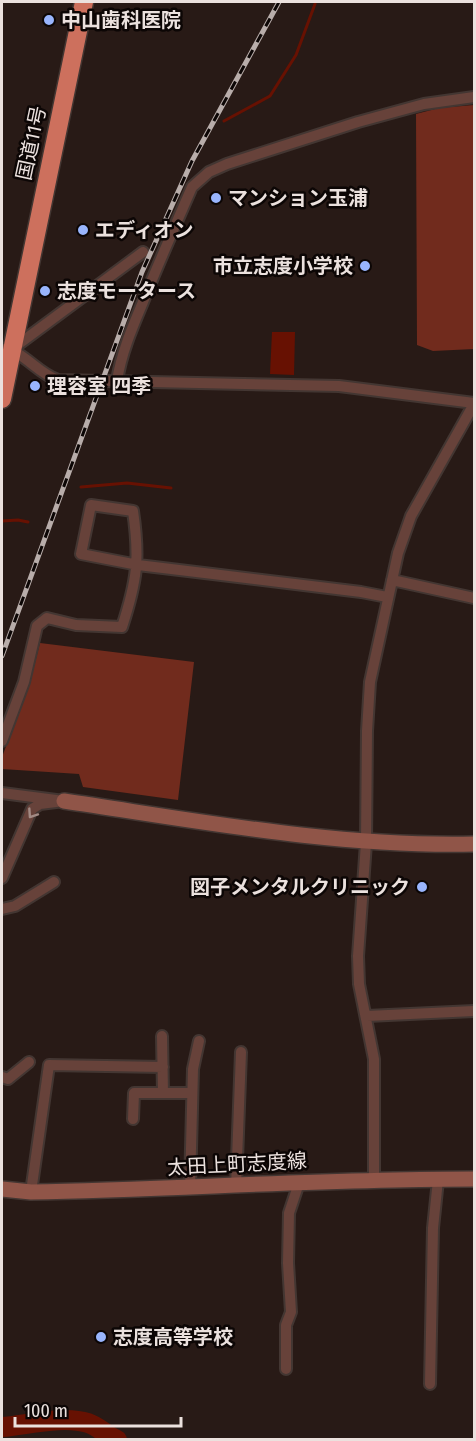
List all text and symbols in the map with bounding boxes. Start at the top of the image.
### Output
place label: 中山歯科医院 [61,8,181,32]
marker: 中山歯科医院 [42,13,56,27]
street label: 国道11号 [11,104,51,182]
place label: マンション玉浦 [228,186,368,210]
marker: マンション玉浦 [209,191,223,205]
place label: エディオン [95,218,194,242]
marker: エディオン [76,223,90,237]
place label: 市立志度小学校 [213,254,353,278]
marker: 市立志度小学校 [358,259,372,273]
place label: 志度モータース [57,279,196,303]
marker: 志度モータース [38,284,52,298]
place label: 理容室 四季 [47,374,151,398]
marker: 理容室 四季 [28,379,42,393]
one-way arrow [28,807,39,818]
place label: 図子メンタルクリニック [190,875,410,899]
marker: 図子メンタルクリニック [415,880,429,894]
street label: 太田上町志度線 [166,1148,308,1180]
place label: 志度高等学校 [113,1325,233,1349]
marker: 志度高等学校 [94,1330,108,1344]
scale bar [15,1390,182,1428]
text: 100 m [24,1400,68,1422]

